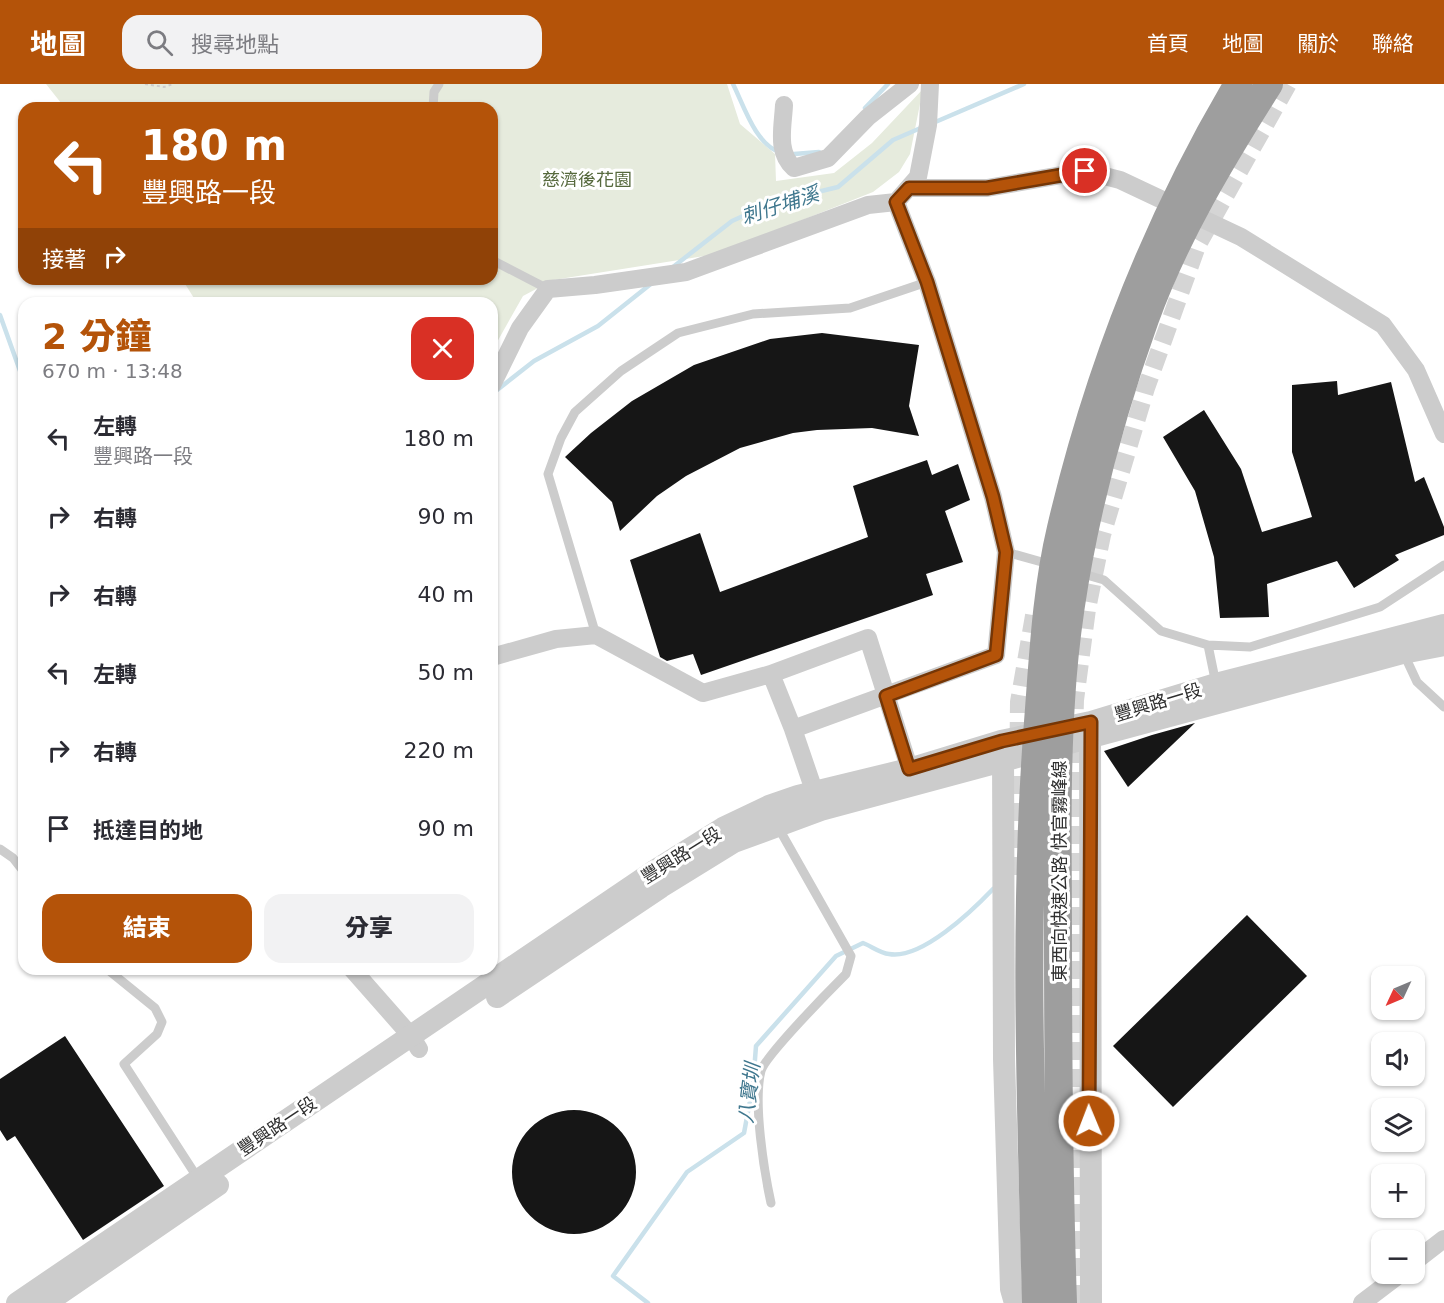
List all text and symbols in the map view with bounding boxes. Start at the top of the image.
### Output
search box [122,15,542,69]
icon: search [143,26,176,59]
text: 地圖 [30,28,86,61]
text: 搜尋地點 [191,32,279,57]
text: 首頁 [1147,32,1189,56]
text: 地圖 [1222,32,1264,56]
text: 關於 [1297,32,1339,56]
text: 聯絡 [1372,32,1414,56]
text: 180 m [141,121,287,170]
icon: left [42,126,120,204]
pin [1059,145,1110,196]
icon: arrive [1068,154,1101,187]
park label: 慈濟後花園 [542,169,632,190]
text: 豐興路一段 [141,177,276,208]
water label: 刺仔埔溪 [738,180,825,229]
icon: right [98,240,131,273]
text: 接著 [42,247,86,272]
text: 2 分鐘 [42,316,152,357]
button: close [411,317,474,380]
text: 670 m · 13:48 [42,359,183,383]
text: 左轉 [93,414,137,439]
icon: left [42,422,75,455]
text: 180 m [404,426,474,451]
text: 豐興路一段 [93,444,193,468]
icon: right [42,500,75,533]
text: 90 m [418,504,474,529]
text: 右轉 [93,506,137,531]
icon: right [42,578,75,611]
text: 40 m [418,582,474,607]
text: 右轉 [93,584,137,609]
icon: left [42,656,75,689]
text: 50 m [418,660,474,685]
text: 左轉 [93,662,137,687]
street label: 豐興路一段 [1112,679,1204,725]
icon: right [42,734,75,767]
text: 220 m [404,738,474,763]
text: 右轉 [93,740,137,765]
street label: 東西向快速公路 快官霧峰線 [1049,760,1070,982]
icon: arrive [42,812,75,845]
text: 90 m [418,816,474,841]
text: 抵達目的地 [93,818,203,843]
street label: 豐興路一段 [637,822,725,888]
button: 結束 [42,894,252,963]
button: 分享 [264,894,474,963]
north arrow [1371,966,1425,1020]
map controls [1371,966,1425,1284]
button: sound [1371,1032,1425,1086]
water label: 八寶圳 [733,1059,765,1124]
position arrow [1057,1089,1121,1153]
street label: 豐興路一段 [234,1092,320,1160]
button: layers [1371,1098,1425,1152]
button: + [1371,1164,1425,1218]
button: − [1371,1230,1425,1284]

